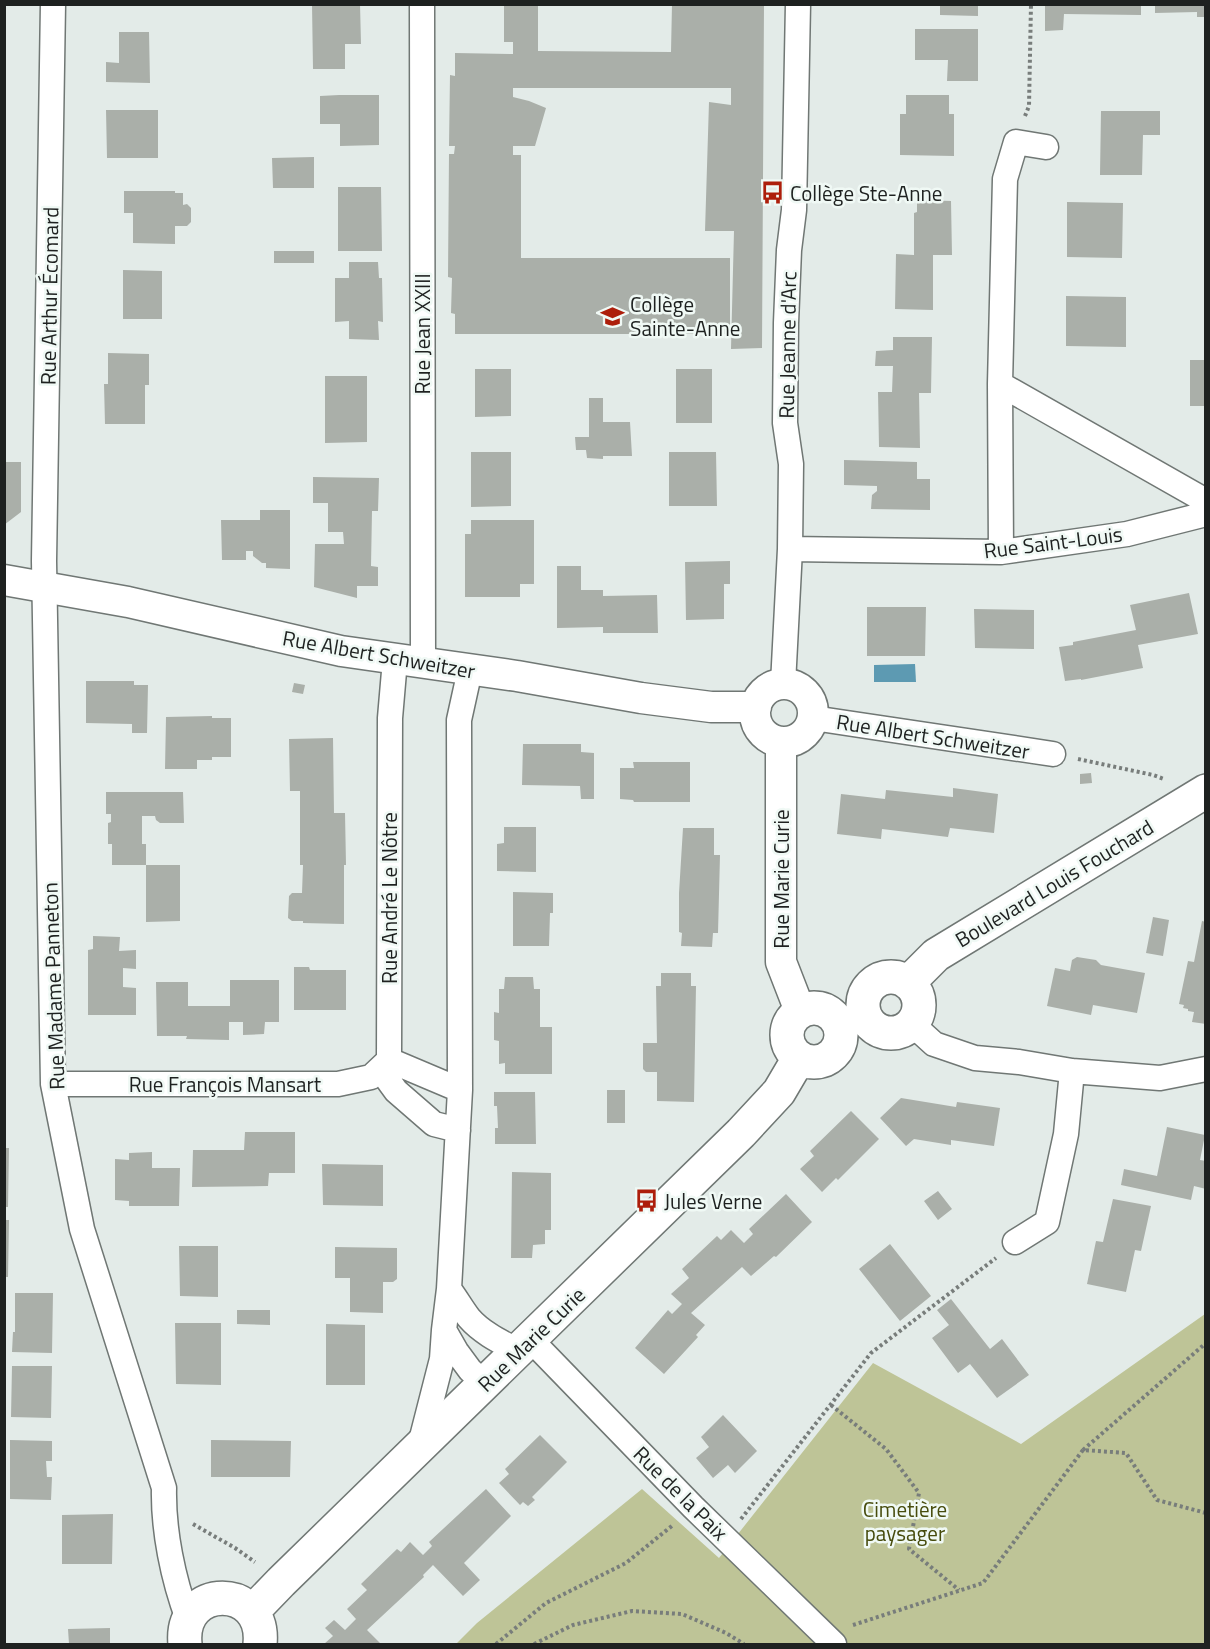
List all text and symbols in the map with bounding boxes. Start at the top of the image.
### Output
place label: Collège Ste-Anne [790,177,942,209]
bus stop icon: Collège Ste-Anne [759,180,785,206]
street label: Rue Arthur Écomard [31,207,67,385]
street label: Rue Jeanne d'Arc [770,271,804,419]
street label: Rue Jean XXIII [406,273,438,395]
place label: Collège Sainte-Anne [630,288,740,344]
school or university icon: Collège Sainte-Anne [599,303,625,329]
street label: Rue Saint-Louis [982,518,1124,566]
street label: Rue Albert Schweitzer [280,621,478,687]
street label: Rue Albert Schweitzer [834,705,1032,767]
street label: Rue Marie Curie [765,809,797,949]
street label: Boulevard Louis Fouchard [949,811,1159,955]
street label: Rue André Le Nôtre [373,812,405,984]
street label: Rue Madame Panneton [33,882,73,1090]
street label: Rue François Mansart [129,1068,322,1100]
place label: Jules Verne [664,1185,762,1217]
bus stop icon: Jules Verne [633,1188,659,1214]
street label: Rue Marie Curie [470,1279,592,1399]
street label: Rue de la Paix [626,1438,736,1548]
park label: Cimetière paysager [863,1493,947,1549]

